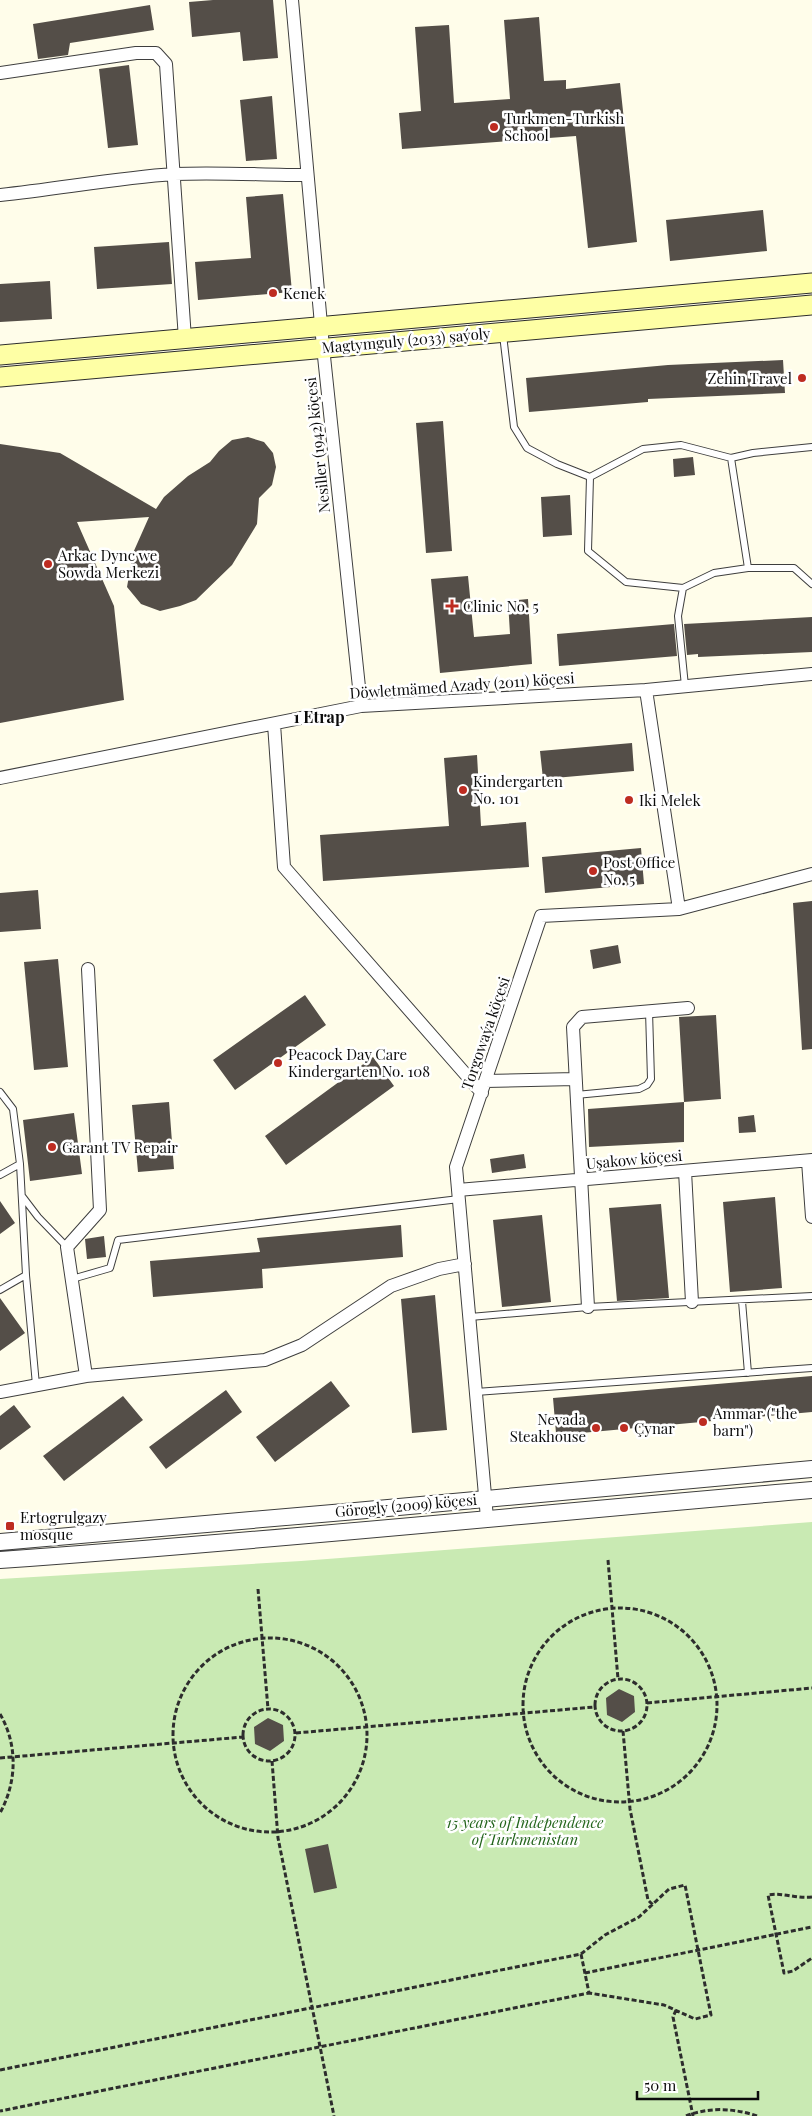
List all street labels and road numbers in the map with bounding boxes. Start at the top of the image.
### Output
street label: Magtymguly (2033) şaýoly [321,323,492,357]
street label: Nesiller (1942) köçesi [300,376,334,514]
street label: Döwletmämed Azady (2011) köçesi [349,667,576,703]
street label: Torgowaýa köçesi [456,973,514,1092]
street label: Uşakow köçesi [585,1145,684,1173]
street label: Görogly (2009) köçesi [334,1489,478,1521]

